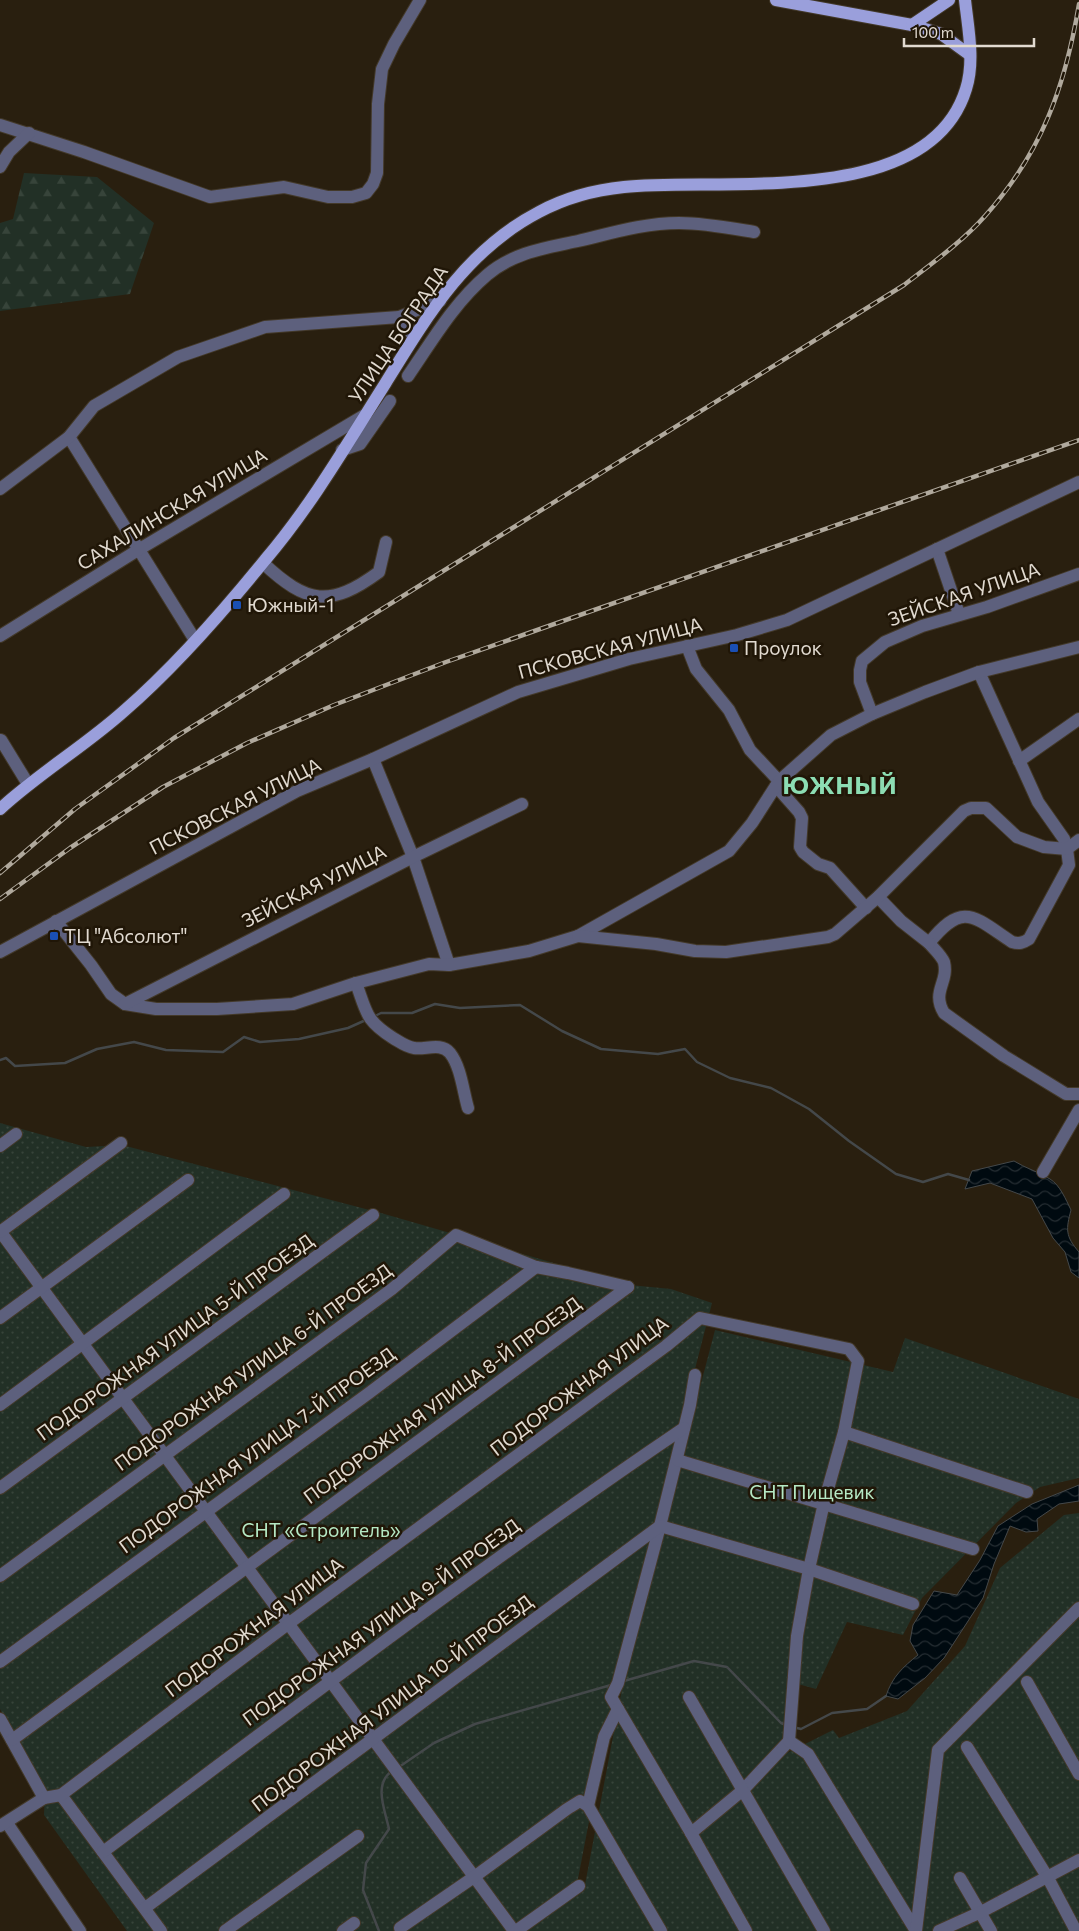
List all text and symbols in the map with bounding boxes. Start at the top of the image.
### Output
scale bar [904,15,1034,47]
text: 100 m [912,23,954,41]
street label: УЛИЦА БОГРАДА [343,260,452,407]
street label: САХАЛИНСКАЯ УЛИЦА [73,443,271,574]
street label: ЗЕЙСКАЯ УЛИЦА [885,557,1043,630]
place label: Южный-1 [247,593,334,616]
marker: Южный-1 [231,599,243,611]
street label: ПСКОВСКАЯ УЛИЦА [515,612,704,683]
place label: Проулок [744,636,822,659]
marker: Проулок [728,642,740,654]
street label: ПСКОВСКАЯ УЛИЦА [145,752,324,859]
district label: ЮЖНЫЙ [783,770,897,799]
street label: ЗЕЙСКАЯ УЛИЦА [238,839,390,932]
place label: ТЦ "Абсолют" [64,924,188,947]
marker: ТЦ "Абсолют" [48,930,60,942]
street label: ПОДОРОЖНАЯ УЛИЦА 5-Й ПРОЕЗД [32,1228,318,1445]
street label: ПОДОРОЖНАЯ УЛИЦА 6-Й ПРОЕЗД [110,1258,396,1475]
street label: ПОДОРОЖНАЯ УЛИЦА 8-Й ПРОЕЗД [299,1291,585,1508]
street label: ПОДОРОЖНАЯ УЛИЦА [485,1311,672,1460]
street label: ПОДОРОЖНАЯ УЛИЦА 7-Й ПРОЕЗД [114,1342,399,1558]
park label: СНТ Пищевик [749,1480,875,1503]
street label: ПОДОРОЖНАЯ УЛИЦА 9-Й ПРОЕЗД [238,1514,524,1730]
park label: СНТ «Строитель» [241,1518,401,1541]
street label: ПОДОРОЖНАЯ УЛИЦА [160,1553,348,1701]
street label: ПОДОРОЖНАЯ УЛИЦА 10-Й ПРОЕЗД [247,1589,537,1816]

